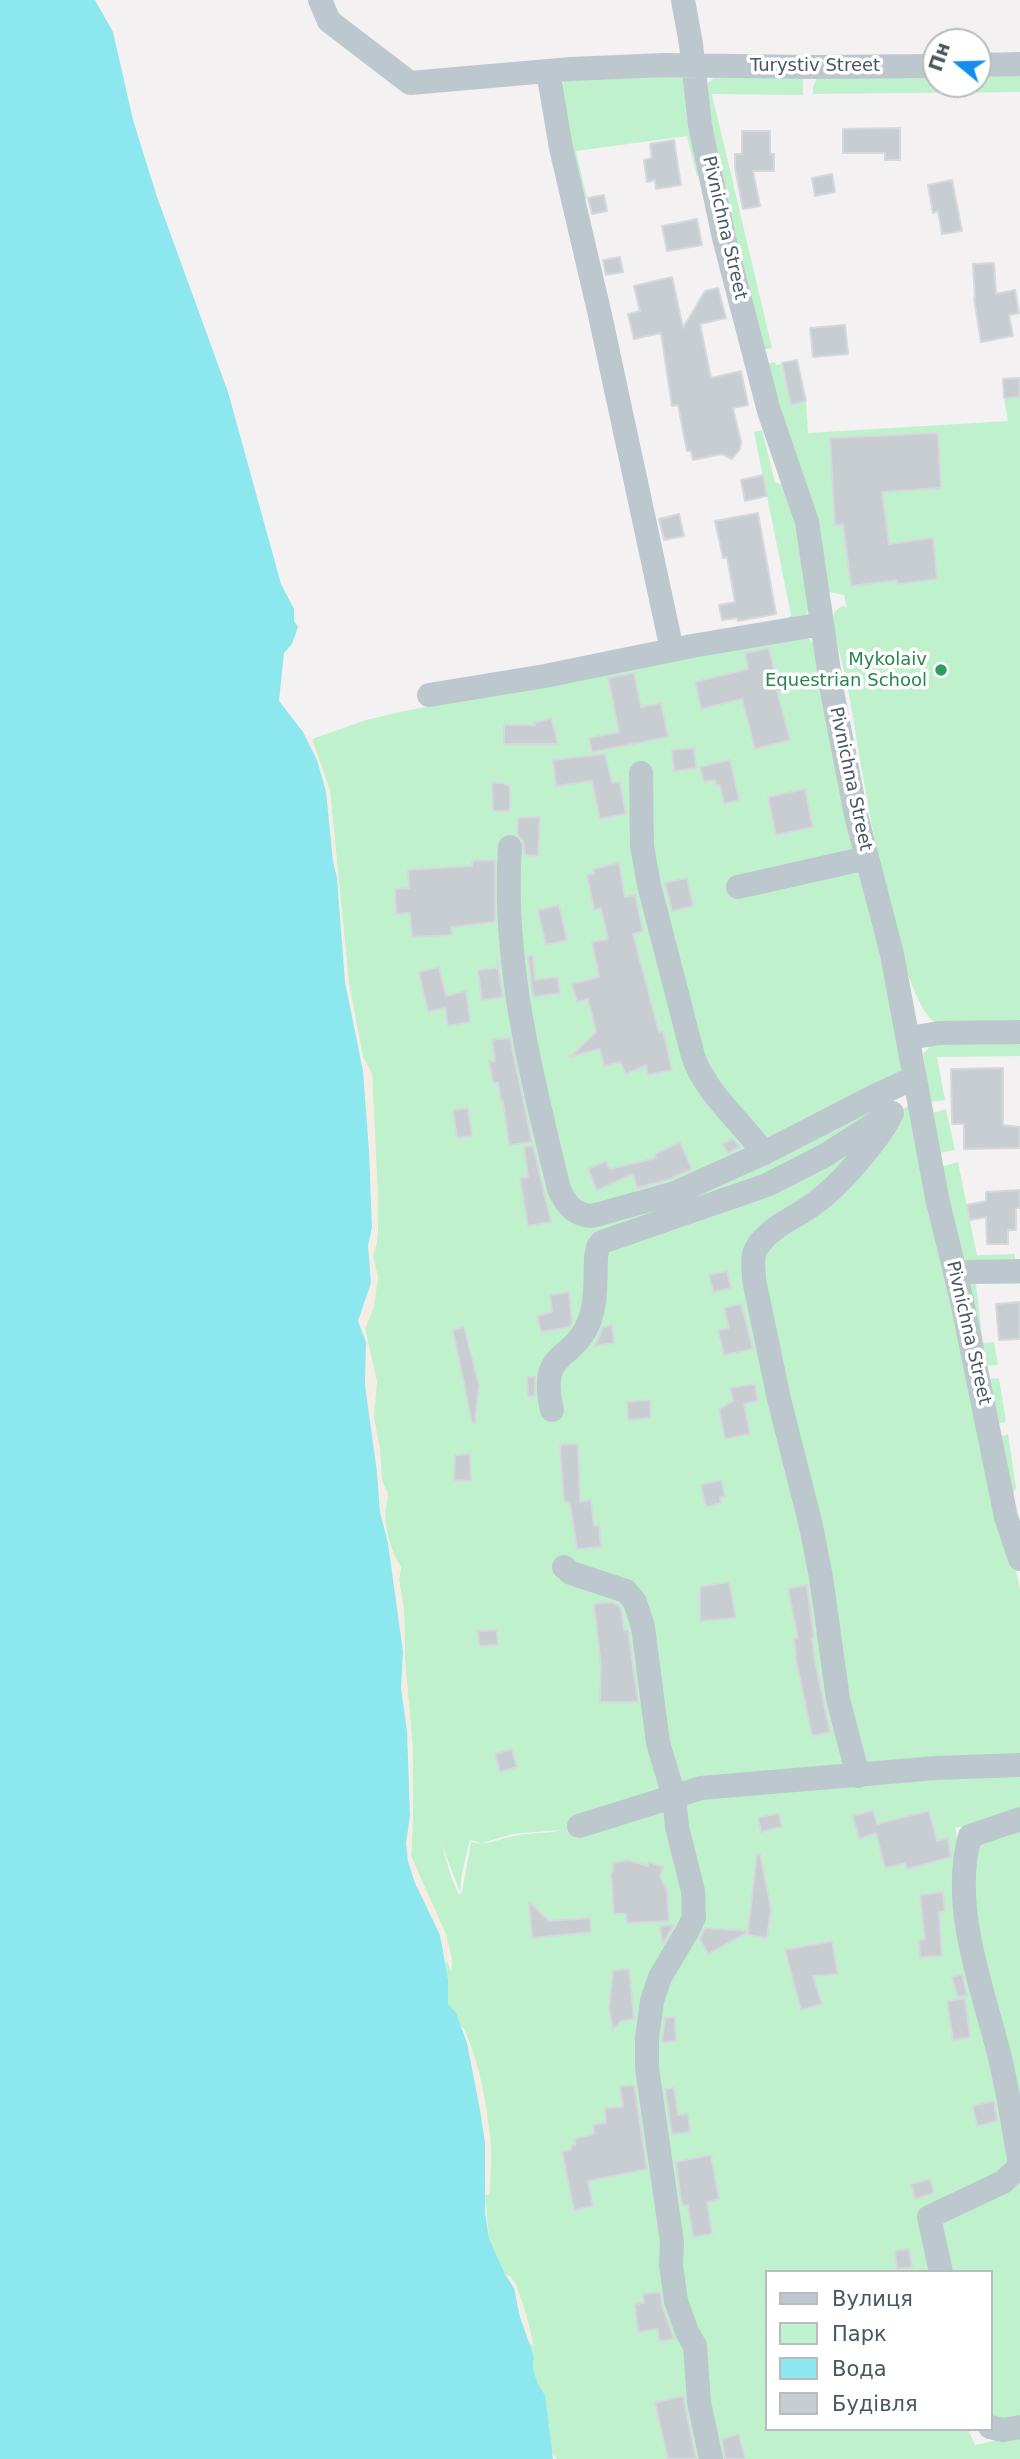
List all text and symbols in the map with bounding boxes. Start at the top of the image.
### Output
north arrow [922,28,992,98]
text: Пн [924,40,954,74]
street label: Turystiv Street [750,55,880,77]
street label: Pivnichna Street [697,154,751,302]
place label: Mykolaiv Equestrian School [765,649,927,692]
marker: Mykolaiv Equestrian School [933,662,949,678]
street label: Pivnichna Street [824,705,876,853]
street label: Pivnichna Street [941,1259,995,1407]
legend [764,2270,992,2431]
text: Вулиця [832,2287,913,2311]
text: Парк [832,2322,887,2346]
text: Вода [832,2357,887,2381]
text: Будівля [832,2392,918,2416]

